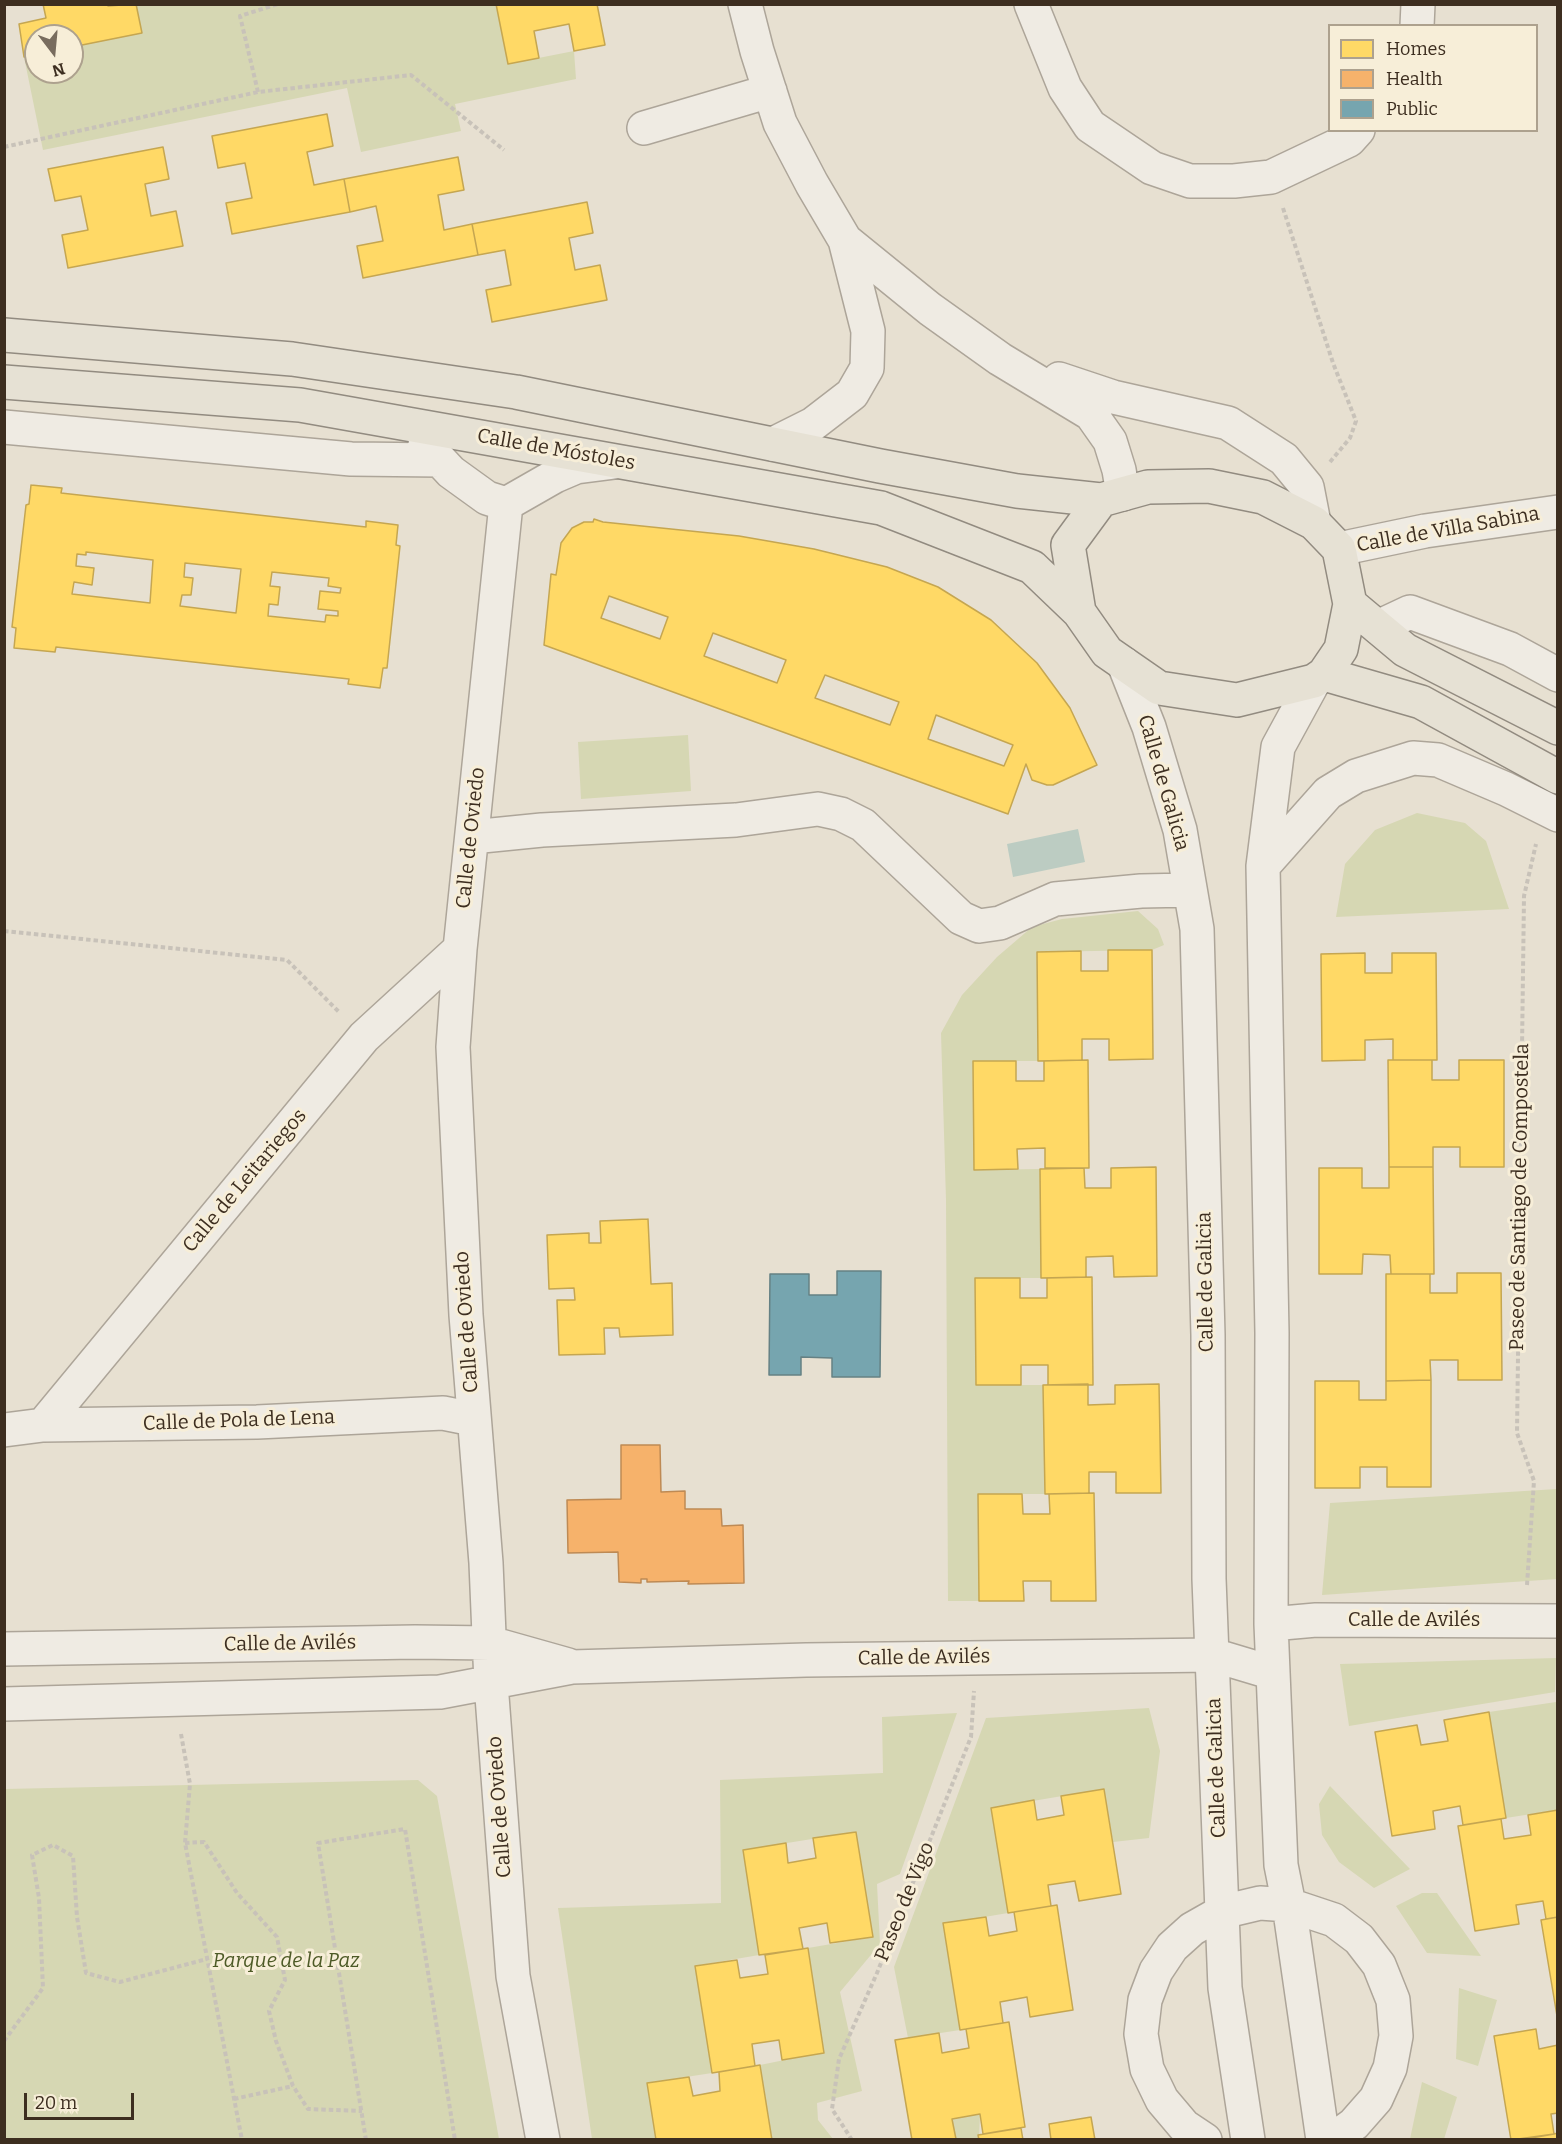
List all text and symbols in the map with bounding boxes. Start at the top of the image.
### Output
north arrow [24,24,84,84]
legend [1328,24,1538,132]
text: Homes [1386,38,1446,60]
text: N [50,59,67,81]
text: Health [1386,68,1442,90]
text: Public [1386,98,1438,120]
street label: Calle de Móstoles [475,424,637,476]
street label: Calle de Villa Sabina [1355,502,1541,558]
street label: Calle de Galicia [1132,712,1194,854]
street label: Calle de Oviedo [452,766,490,910]
street label: Paseo de Santiago de Compostela [1505,1043,1535,1351]
street label: Calle de Leitariegos [178,1104,312,1258]
street label: Calle de Galicia [1193,1212,1219,1352]
street label: Calle de Oviedo [450,1250,484,1394]
street label: Calle de Pola de Lena [142,1406,336,1436]
street label: Calle de Avilés [1348,1608,1480,1632]
street label: Calle de Avilés [224,1631,356,1657]
street label: Calle de Avilés [858,1645,990,1671]
street label: Calle de Galicia [1203,1697,1231,1839]
street label: Calle de Oviedo [483,1735,517,1879]
street label: Paseo de Vigo [870,1839,940,1965]
park label: Parque de la Paz [212,1949,360,1973]
scale bar [27,2081,136,2119]
text: 20 m [35,2092,77,2114]

